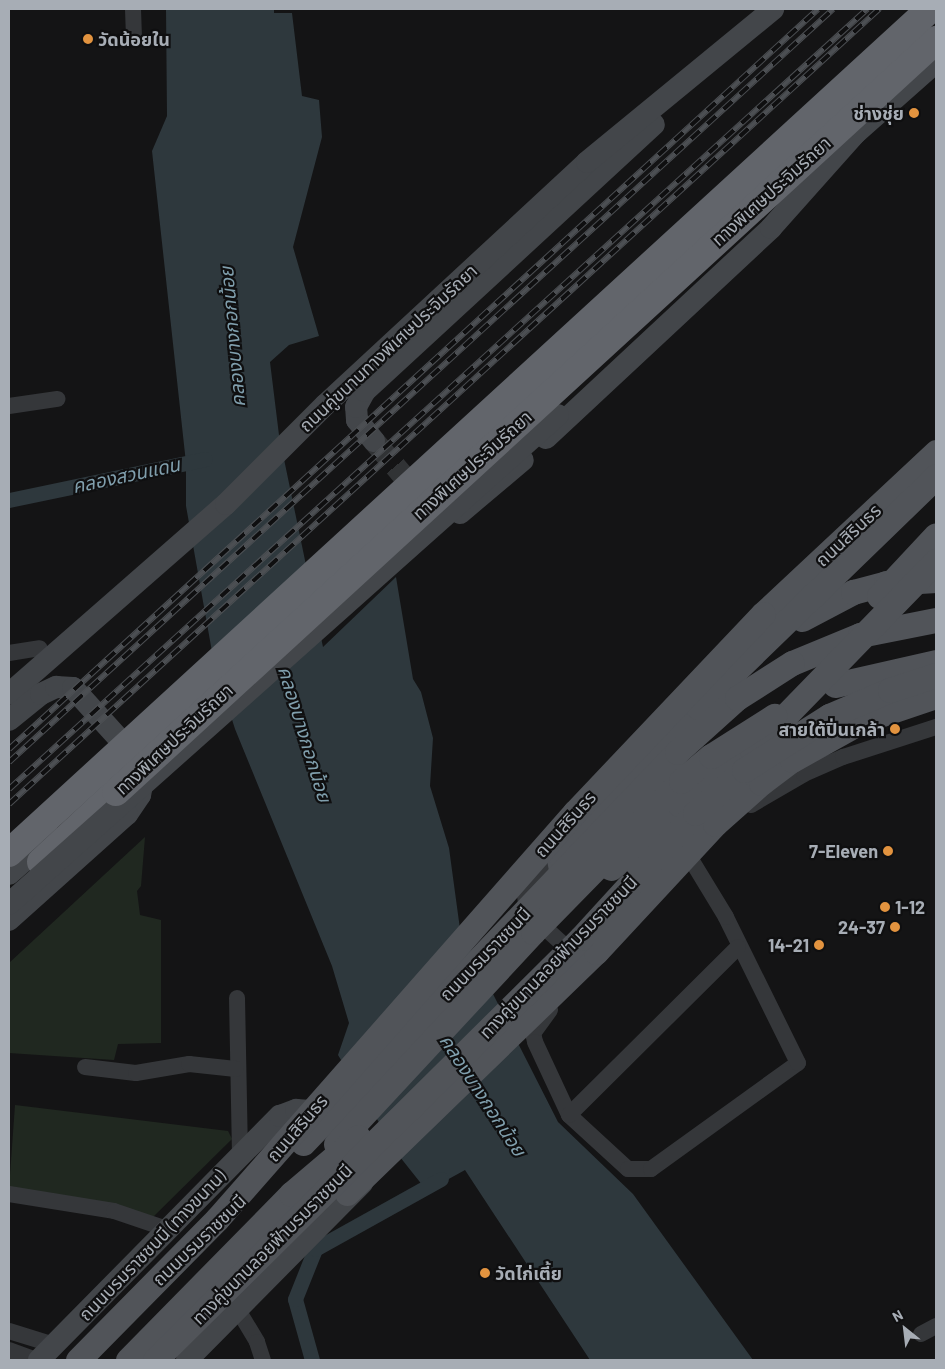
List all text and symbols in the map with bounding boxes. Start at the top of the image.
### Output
place label: วัดน้อยใน [98,28,170,50]
marker: วัดน้อยใน [82,33,94,45]
place label: ช่างชุ่ย [853,102,904,124]
marker: ช่างชุ่ย [908,107,920,119]
street label: ทางพิเศษประจิมรัถยา [707,132,835,250]
street label: ถนนคู่ขนานทางพิเศษประจิมรัถยา [294,260,482,436]
water label: คลองบางกอกน้อย [215,266,249,408]
street label: ทางพิเศษประจิมรัถยา [408,406,536,524]
water label: คลองสวนแดน [70,452,182,498]
street label: ถนนสิรินธร [811,499,885,571]
water label: คลองบางกอกน้อย [274,663,336,805]
street label: ทางพิเศษประจิมรัถยา [111,679,237,799]
place label: สายใต้ปิ่นเกล้า [778,718,885,740]
marker: สายใต้ปิ่นเกล้า [889,723,901,735]
street label: ถนนสิรินธร [530,786,600,862]
place label: 7-Eleven [809,840,878,862]
marker: 7-Eleven [882,845,894,857]
street label: ทางคู่ขนานลอยฟ้าบรมราชชนนี [475,871,641,1043]
place label: 1-12 [895,896,925,918]
marker: 1-12 [879,901,891,913]
street label: ถนนบรมราชชนนี [435,903,535,1005]
place label: 24-37 [838,916,885,938]
marker: 24-37 [889,921,901,933]
place label: 14-21 [768,934,809,956]
marker: 14-21 [813,939,825,951]
water label: คลองบางกอกน้อย [435,1030,531,1160]
street label: ถนนสิรินธร [262,1090,332,1166]
street label: ทางคู่ขนานลอยฟ้าบรมราชชนนี [187,1159,357,1329]
street label: ถนนบรมราชชนนี (ทางขนาน) [74,1165,230,1325]
street label: ถนนบรมราชชนนี [148,1190,250,1290]
place label: วัดไก่เตี้ย [495,1262,562,1284]
marker: วัดไก่เตี้ย [479,1267,491,1279]
north arrow [880,1304,930,1354]
text: N [889,1306,906,1325]

